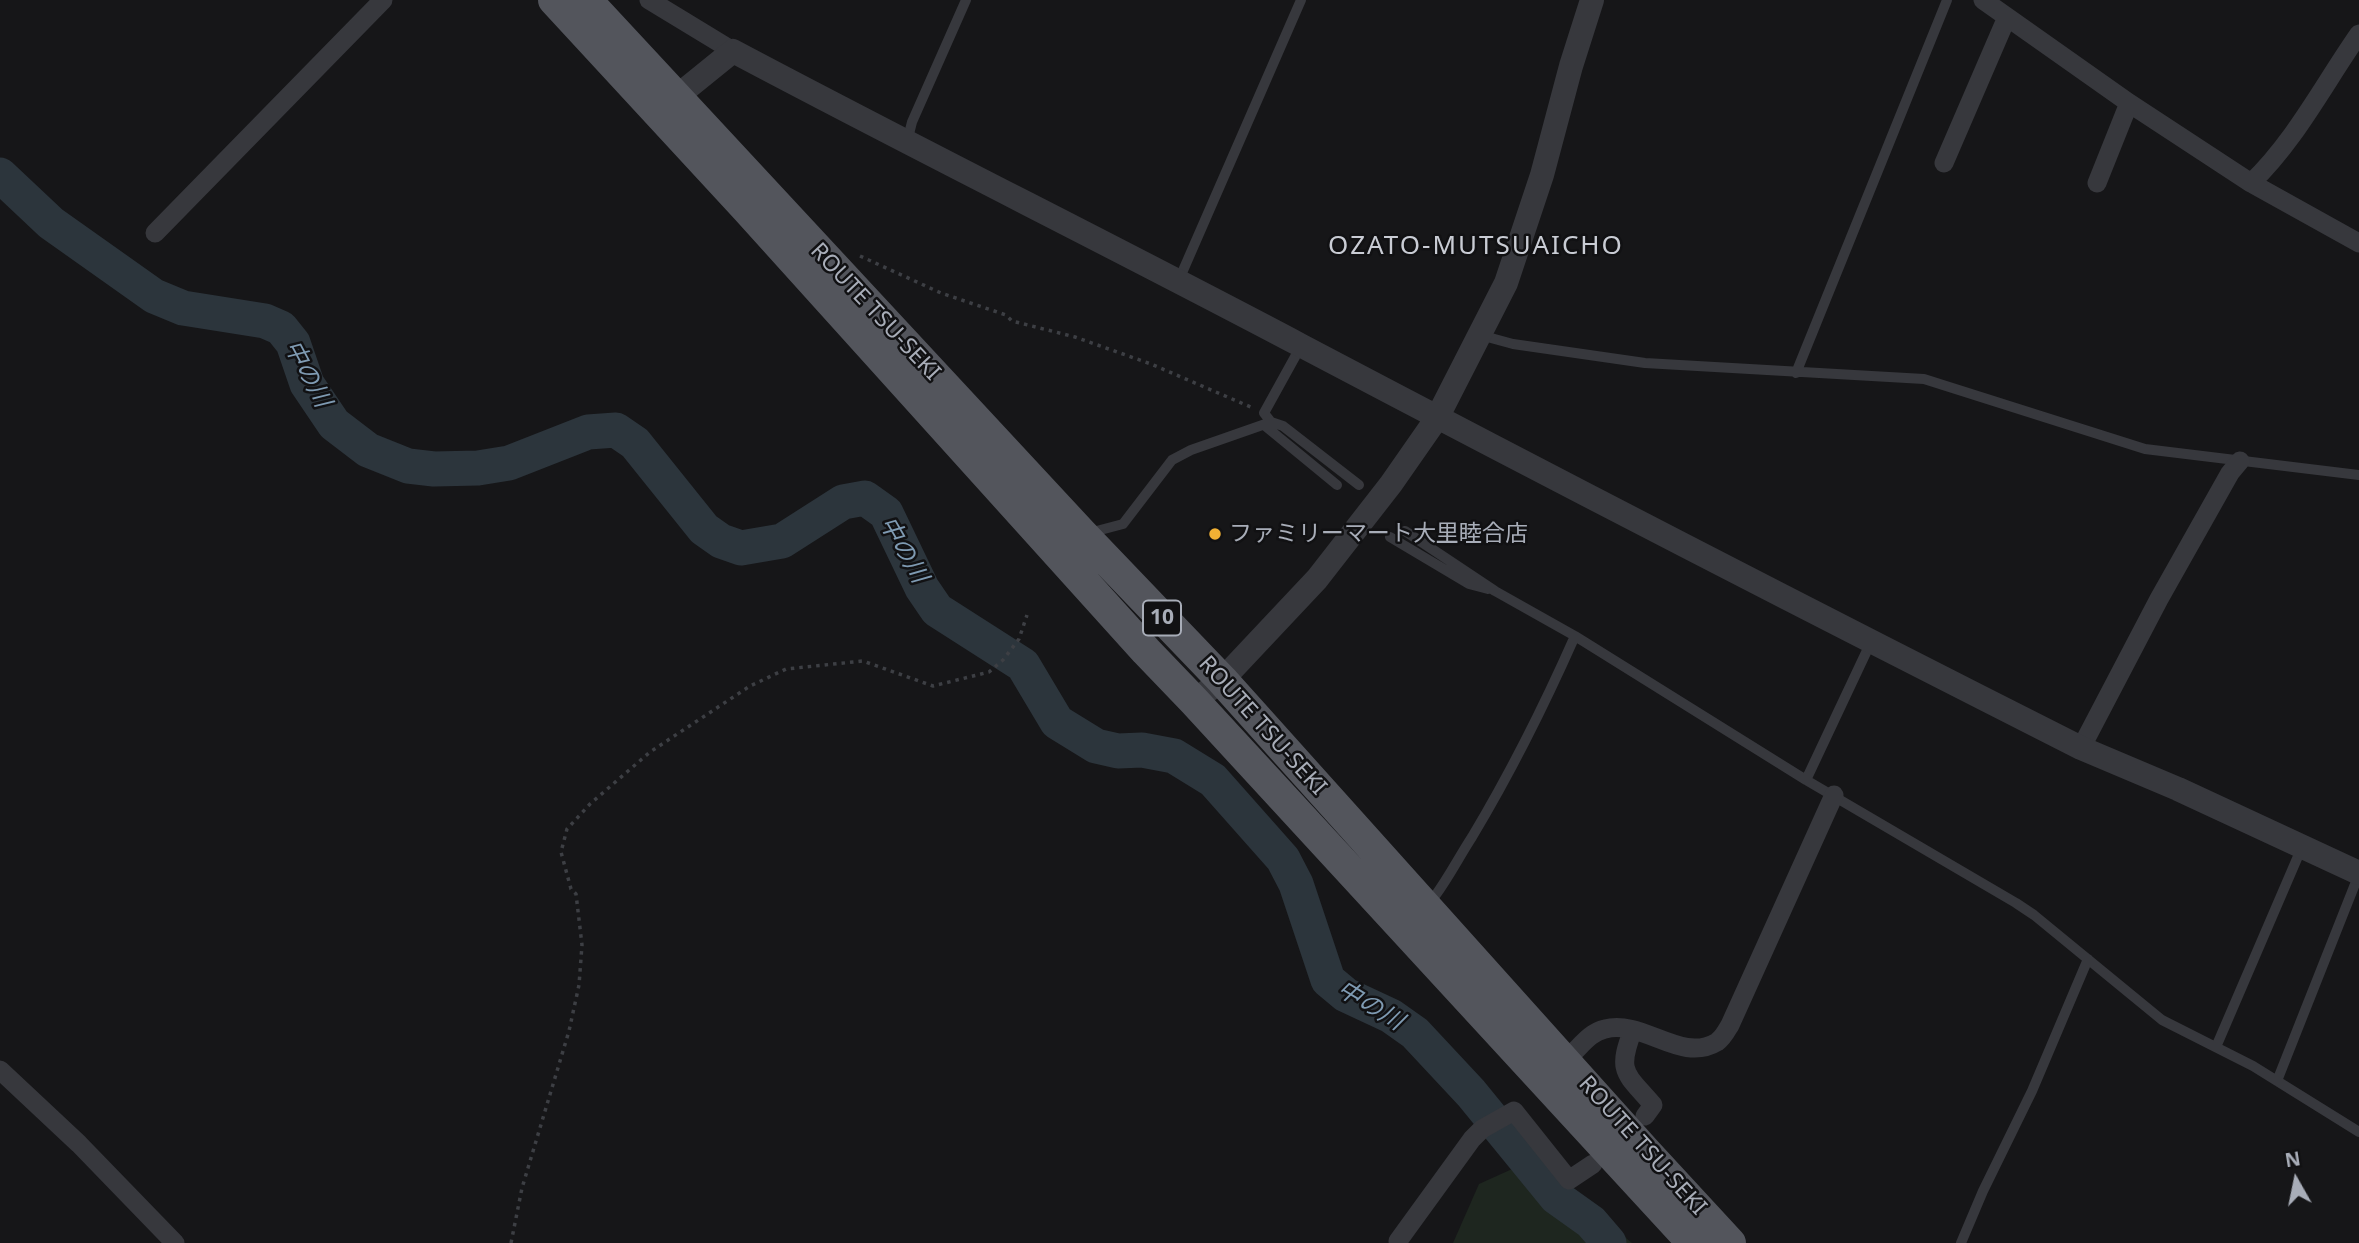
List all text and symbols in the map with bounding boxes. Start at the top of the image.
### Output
district label: OZATO-MUTSUAICHO [1330,231,1622,263]
street label: ROUTE TSU-SEKI [804,238,946,386]
water label: 中の川 [277,335,337,413]
water label: 中の川 [873,512,933,588]
place label: ファミリーマート大里睦合店 [1229,520,1528,548]
marker: ファミリーマート大里睦合店 [1207,526,1223,542]
road number: 10 [1143,600,1181,636]
street label: ROUTE TSU-SEKI [1192,651,1332,801]
water label: 中の川 [1332,975,1408,1037]
street label: ROUTE TSU-SEKI [1572,1071,1712,1221]
north arrow [2261,1145,2331,1215]
text: N [2283,1145,2302,1173]

